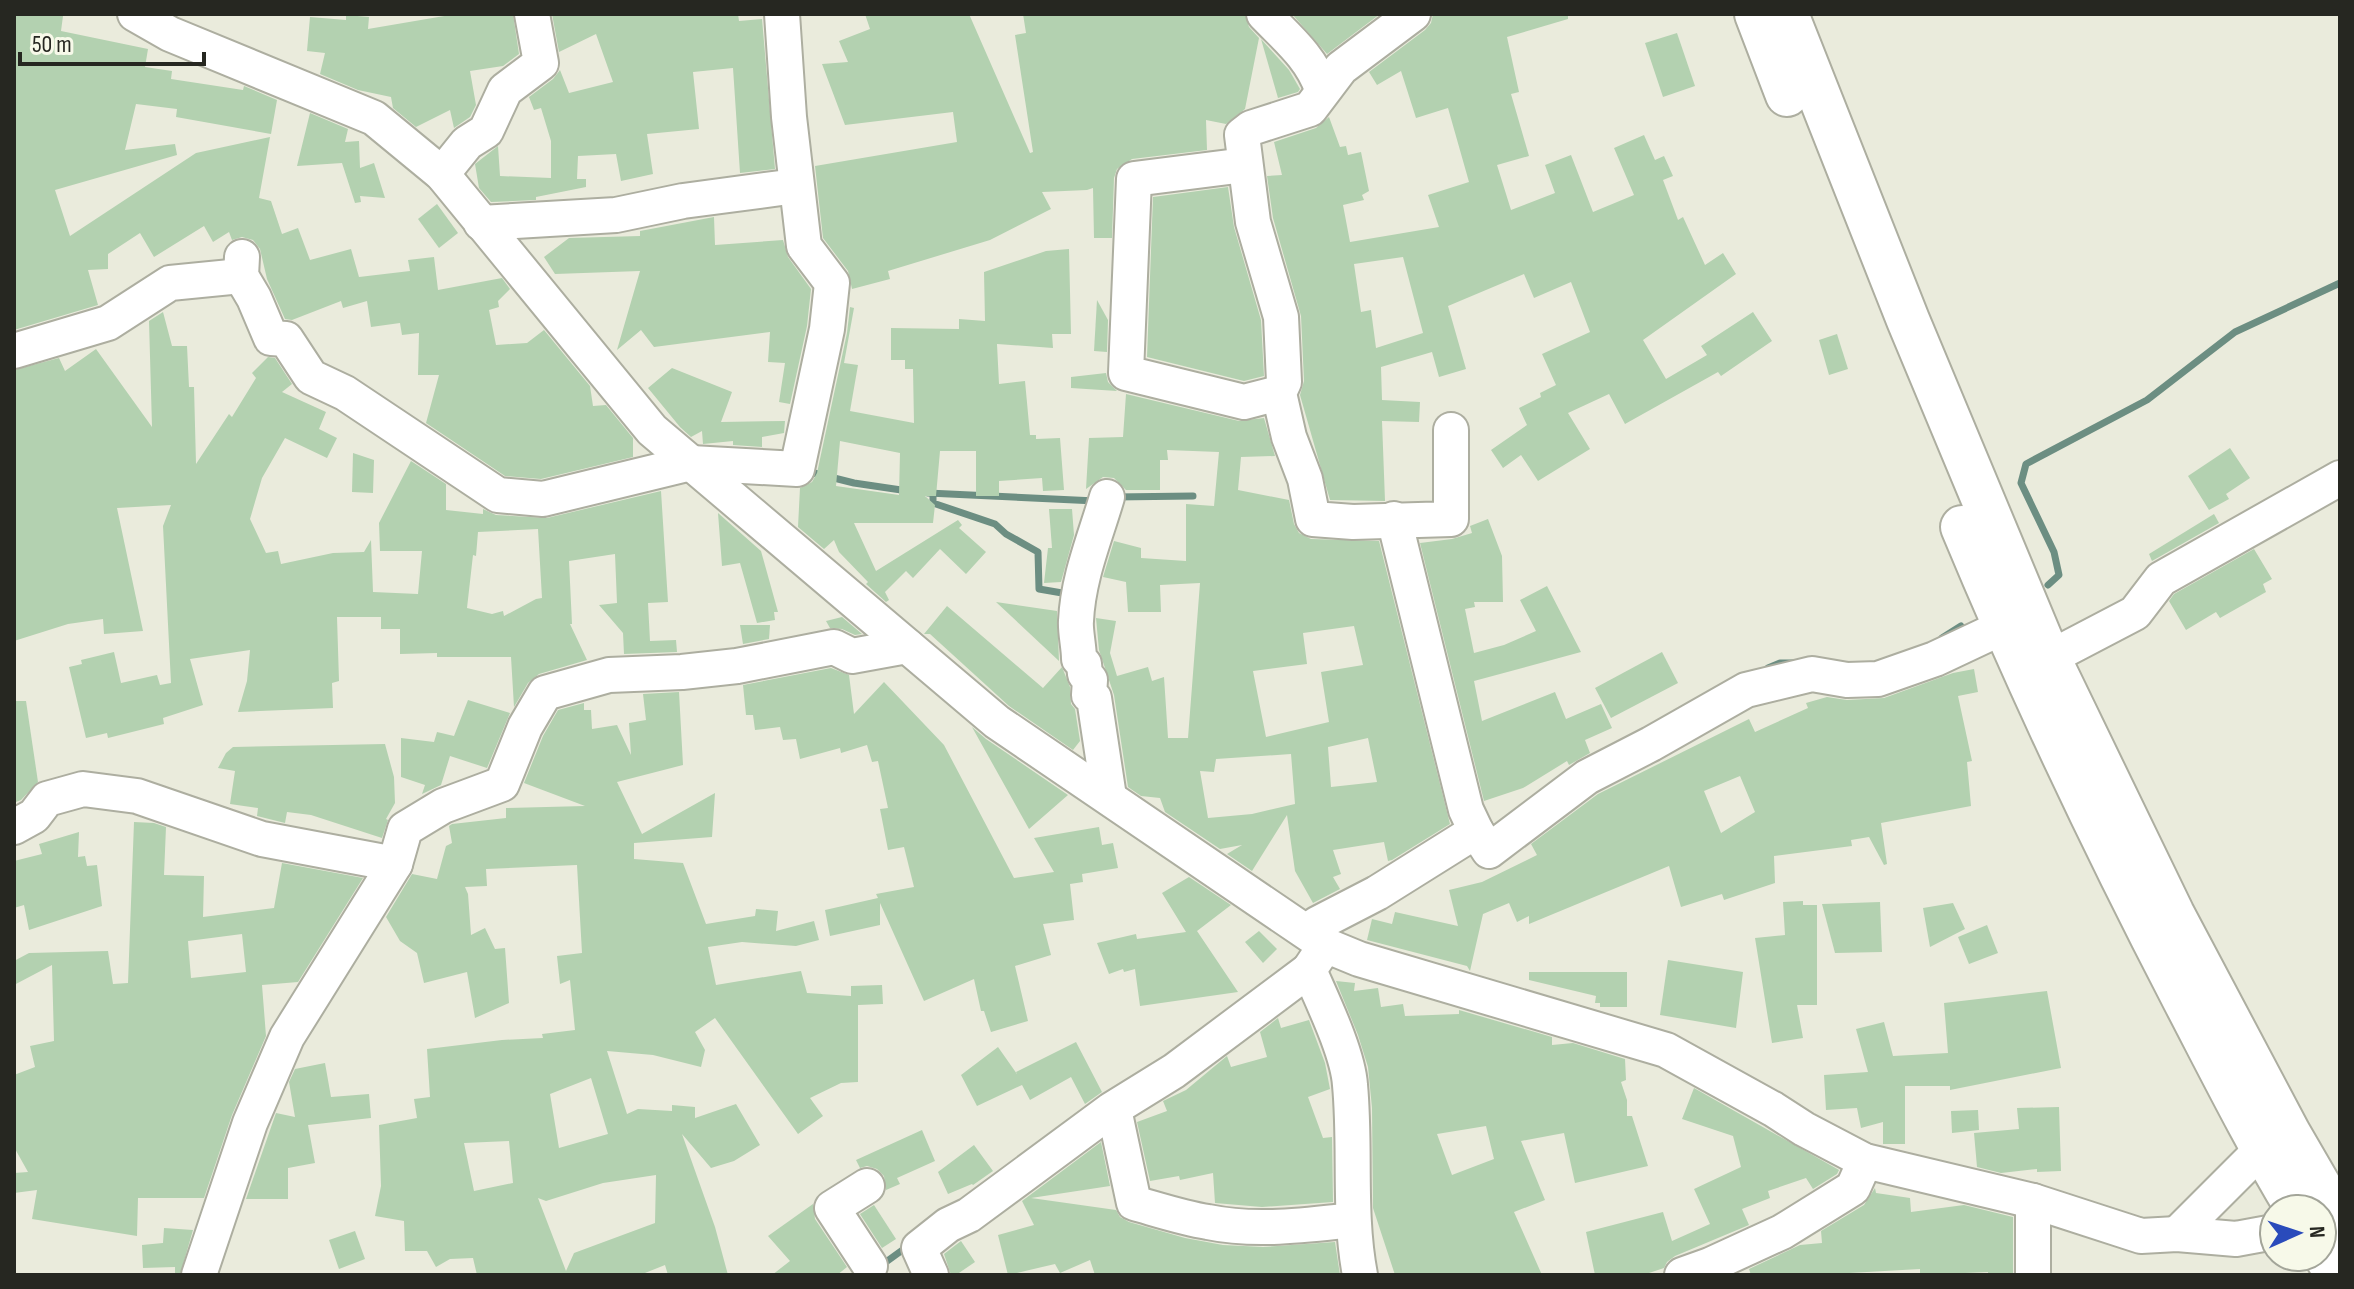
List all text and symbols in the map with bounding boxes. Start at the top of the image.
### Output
scale bar [20,16,204,66]
text: 50 m [32,30,72,59]
north arrow [2258,1193,2338,1273]
text: N [2303,1225,2330,1239]

